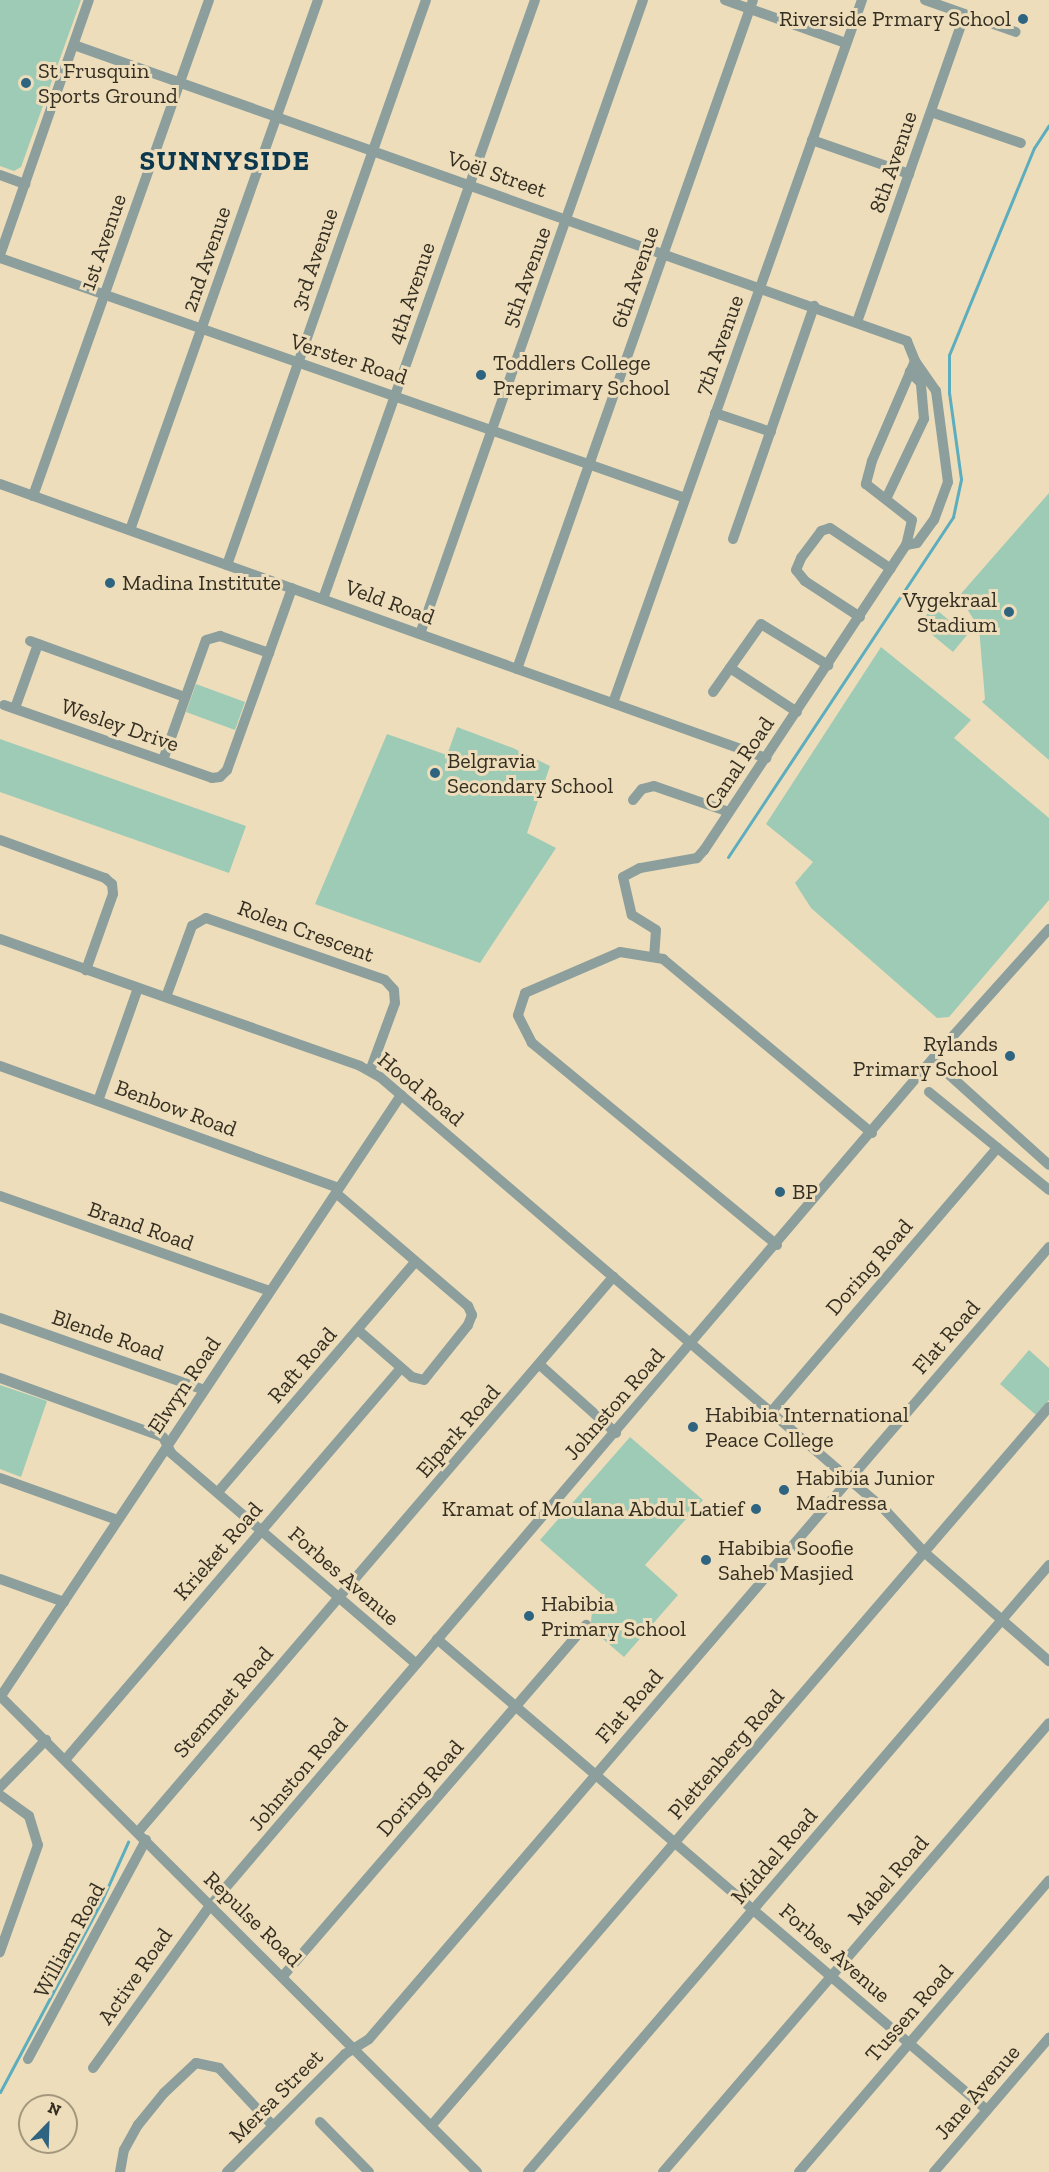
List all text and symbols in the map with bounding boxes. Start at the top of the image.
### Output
place label: Riverside Prmary School [778,6,1011,32]
marker: Riverside Prmary School [1016,12,1030,26]
place label: St Frusquin Sports Ground [38,57,178,108]
marker: St Frusquin Sports Ground [19,76,33,90]
street label: 8th Avenue [863,107,923,217]
district label: SUNNYSIDE [140,144,310,178]
street label: Voël Street [444,145,550,203]
street label: 1st Avenue [74,190,132,294]
street label: 2nd Avenue [175,202,237,316]
street label: 3rd Avenue [284,204,344,314]
street label: 5th Avenue [495,222,557,332]
street label: 6th Avenue [605,222,665,332]
street label: 4th Avenue [381,238,441,348]
street label: 7th Avenue [689,291,749,399]
street label: Verster Road [287,328,411,390]
place label: Toddlers College Preprimary School [493,349,670,400]
marker: Toddlers College Preprimary School [474,368,488,382]
place label: Madina Institute [122,570,281,596]
street label: Veld Road [342,574,438,630]
marker: Madina Institute [103,576,117,590]
place label: Vygekraal Stadium [903,586,997,638]
marker: Vygekraal Stadium [1002,605,1016,619]
street label: Wesley Drive [57,692,183,758]
street label: Canal Road [698,712,780,814]
place label: Belgravia Secondary School [447,747,614,798]
marker: Belgravia Secondary School [428,766,442,780]
street label: Rolen Crescent [234,894,378,968]
place label: Rylands Primary School [852,1030,998,1082]
street label: Hood Road [373,1046,469,1132]
marker: Rylands Primary School [1003,1049,1017,1063]
street label: Benbow Road [111,1074,241,1142]
place label: BP [792,1179,818,1205]
marker: BP [773,1185,787,1199]
street label: Brand Road [85,1196,197,1256]
street label: Doring Road [820,1213,918,1321]
street label: Flat Road [907,1295,985,1379]
street label: Blende Road [49,1304,167,1366]
street label: Raft Road [262,1322,342,1408]
street label: Elwyn Road [142,1331,226,1439]
street label: Johnston Road [558,1343,670,1465]
street label: Elpark Road [411,1379,505,1483]
place label: Habibia International Peace College [705,1401,909,1452]
marker: Habibia International Peace College [686,1420,700,1434]
place label: Habibia Junior Madressa [796,1464,936,1516]
marker: Habibia Junior Madressa [777,1483,791,1497]
street label: Krieket Road [168,1496,268,1606]
place label: Kramat of Moulana Abdul Latief [441,1496,744,1522]
marker: Kramat of Moulana Abdul Latief [749,1502,763,1516]
street label: Forbes Avenue [283,1521,405,1631]
place label: Habibia Soofie Saheb Masjied [718,1534,854,1586]
marker: Habibia Soofie Saheb Masjied [699,1553,713,1567]
place label: Habibia Primary School [541,1590,687,1642]
marker: Habibia Primary School [522,1609,536,1623]
street label: Stemmet Road [167,1641,279,1763]
street label: Flat Road [590,1664,668,1748]
street label: Plettenberg Road [662,1684,790,1824]
street label: Johnston Road [243,1712,353,1836]
street label: Doring Road [371,1734,469,1842]
street label: Middel Road [725,1803,823,1909]
street label: Mabel Road [842,1830,934,1930]
street label: Repulse Road [198,1866,308,1972]
street label: William Road [28,1878,110,2002]
street label: Forbes Avenue [774,1898,896,2008]
street label: Active Road [92,1923,178,2029]
street label: Tussen Road [860,1959,958,2067]
street label: Jane Avenue [928,2039,1026,2145]
street label: Mersa Street [224,2044,328,2148]
north arrow [18,2094,78,2154]
text: N [45,2098,64,2120]

